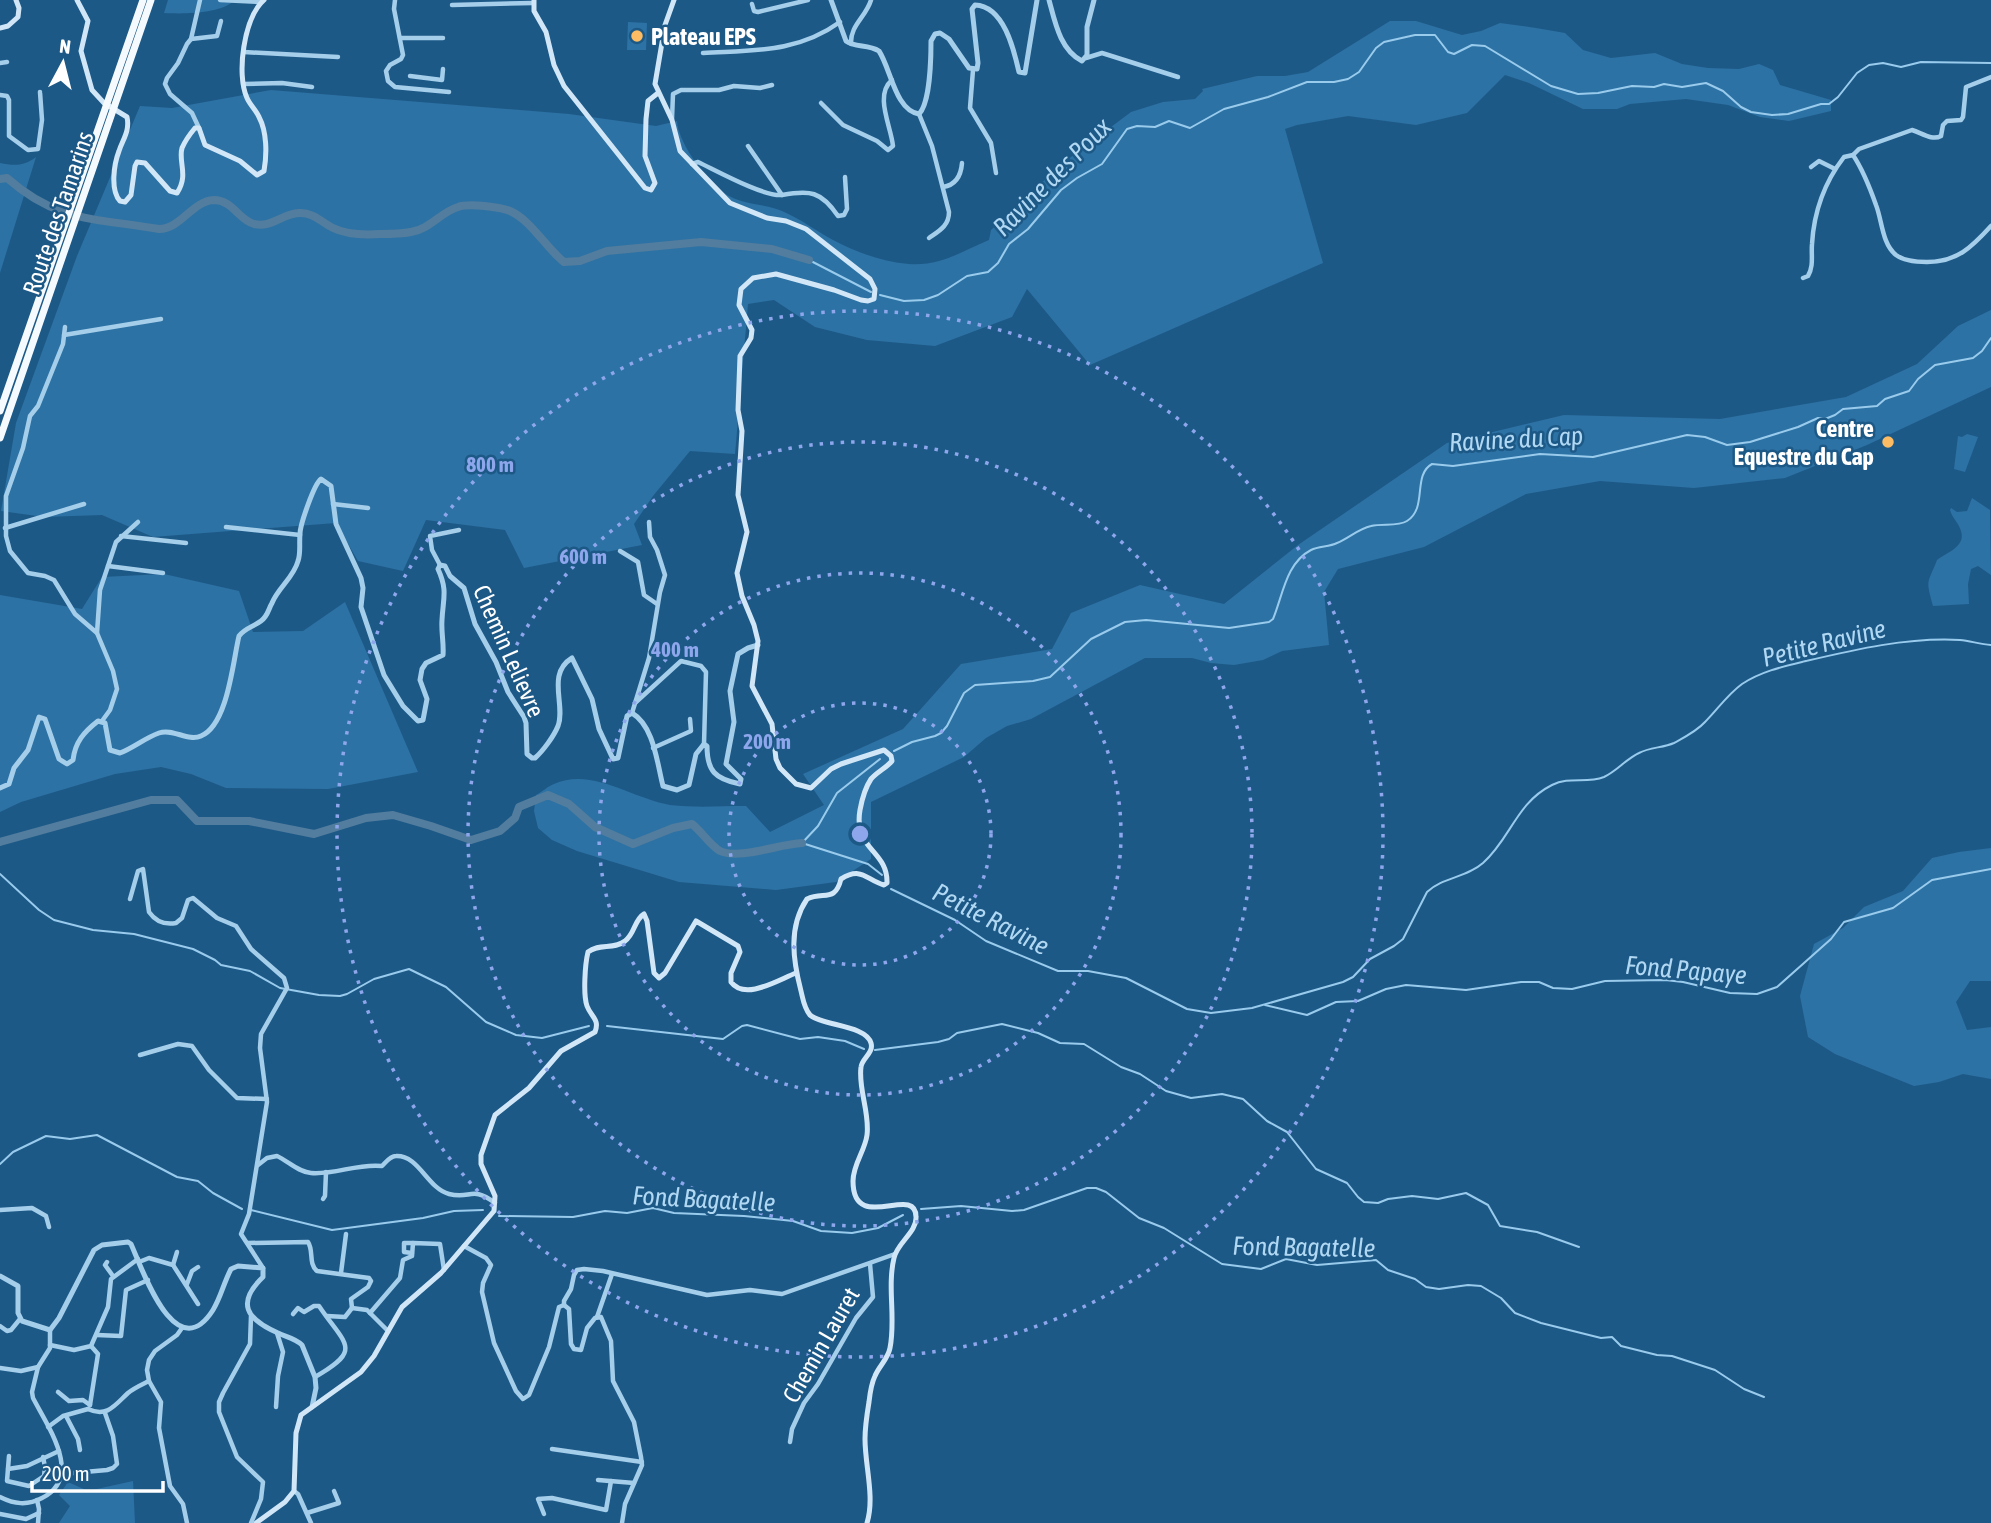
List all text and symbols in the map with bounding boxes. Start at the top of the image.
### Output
place label: Plateau EPS [651,23,756,50]
north arrow [28,28,98,98]
marker: Plateau EPS [629,28,645,44]
text: N [58,35,72,58]
water label: Ravine des Poux [987,111,1118,242]
street label: Route des Tamarins [17,128,99,298]
place label: Centre Equestre du Cap [1734,415,1874,470]
water label: Ravine du Cap [1448,421,1584,457]
marker: Centre Equestre du Cap [1880,434,1896,450]
text: 800 m [466,452,514,476]
text: 600 m [559,544,607,568]
street label: Chemin Lelievre [468,581,550,721]
water label: Petite Ravine [1759,613,1889,673]
text: 400 m [650,637,699,661]
text: 200 m [743,729,791,753]
centre of rings [848,822,872,846]
water label: Petite Ravine [928,877,1054,961]
water label: Fond Papaye [1624,950,1748,990]
water label: Fond Bagatelle [632,1180,776,1218]
water label: Fond Bagatelle [1232,1231,1376,1263]
street label: Chemin Lauret [777,1283,865,1407]
scale bar [32,1450,163,1494]
text: 200 m [42,1461,90,1485]

